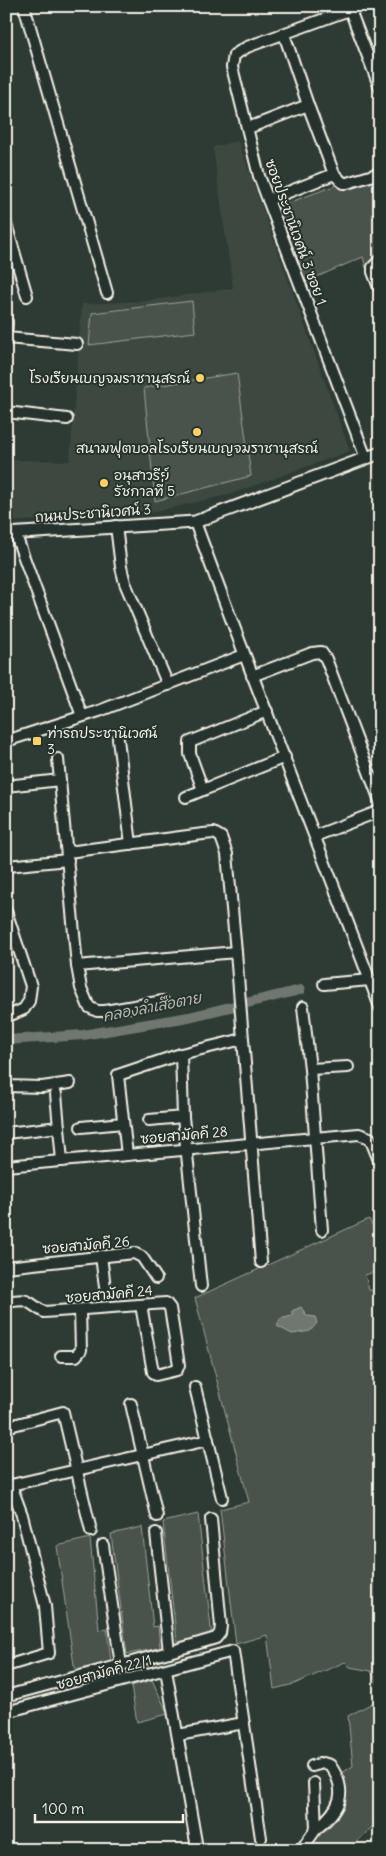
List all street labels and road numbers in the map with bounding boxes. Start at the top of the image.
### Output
street label: ซอยประชานิเวศน์ 3 ซอย 1 [261,156,331,308]
street label: ถนนประชานิเวศน์ 3 [34,500,152,526]
street label: ซอยสามัคคี 28 [139,1122,229,1148]
street label: ซอยสามัคคี 26 [41,1232,131,1258]
street label: ซอยสามัคคี 24 [65,1281,153,1307]
street label: ซอยสามัคคี 22/1 [54,1651,154,1693]

